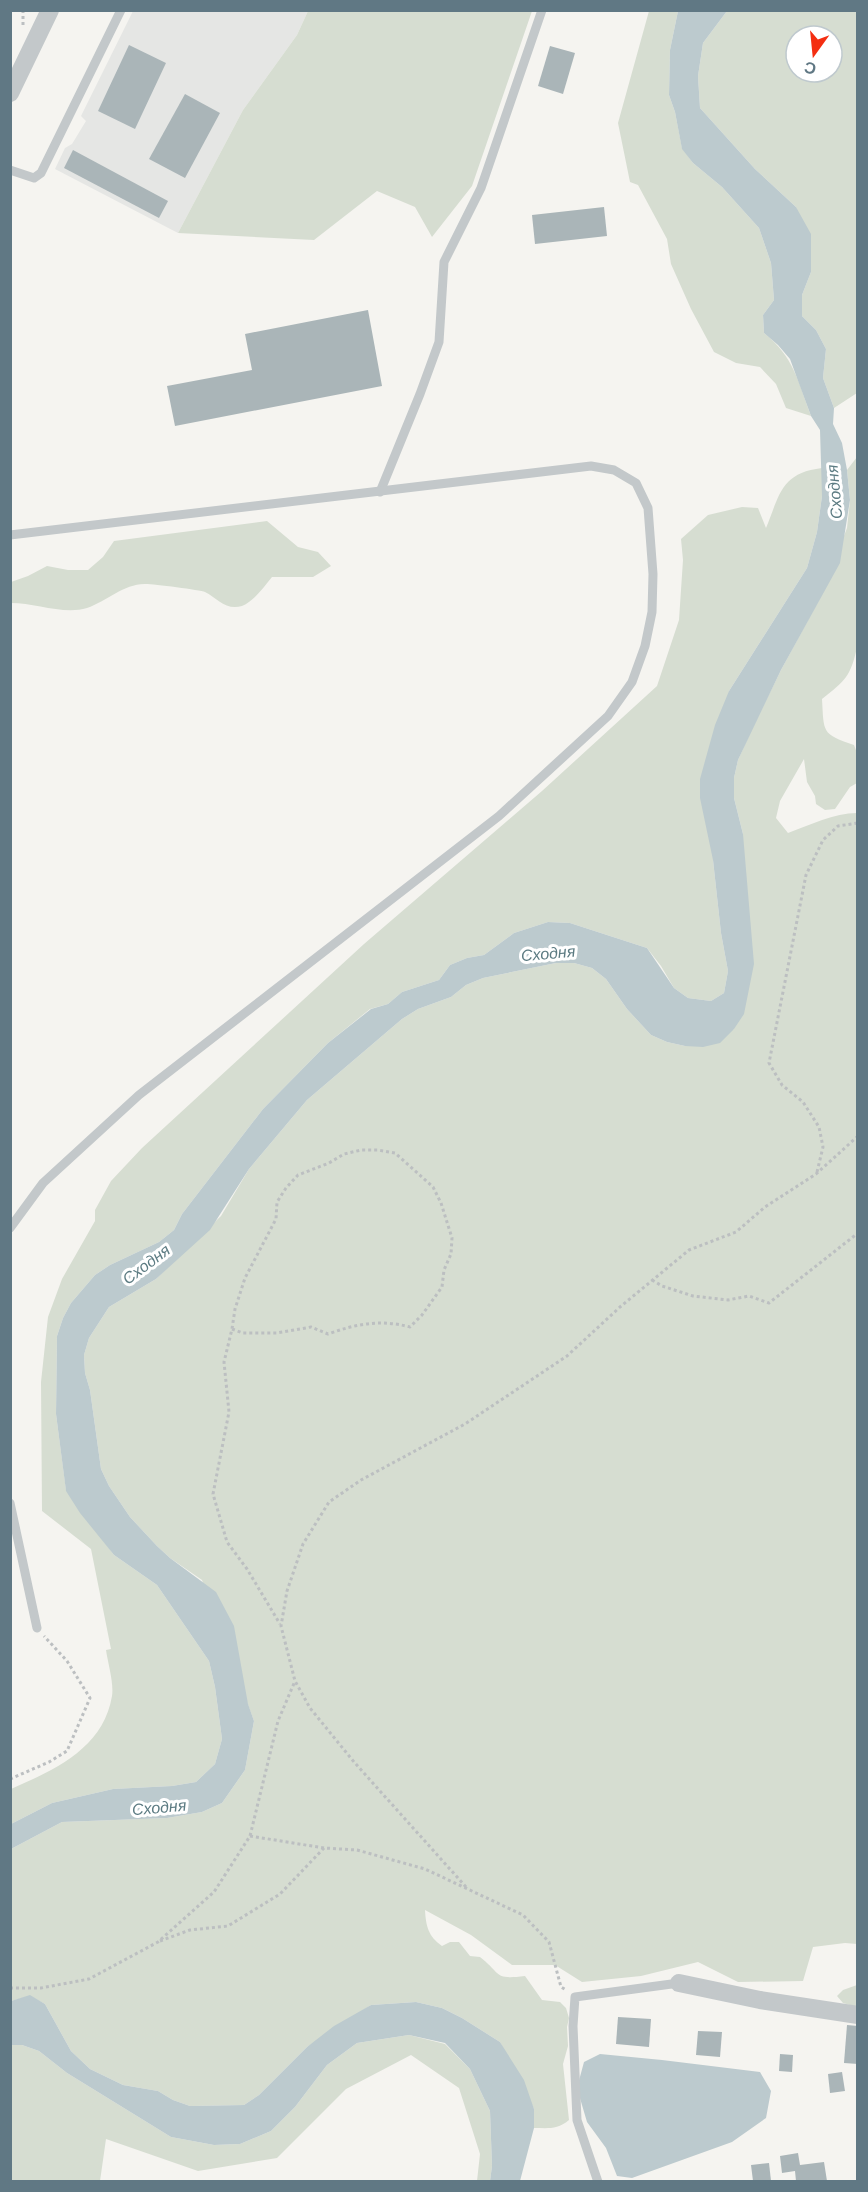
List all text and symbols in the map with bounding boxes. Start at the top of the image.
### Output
north arrow [784,24,844,84]
text: С [802,57,818,79]
water label: Сходня [823,464,846,520]
water label: Сходня [520,942,576,965]
water label: Сходня [119,1240,174,1288]
water label: Сходня [131,1796,187,1819]

